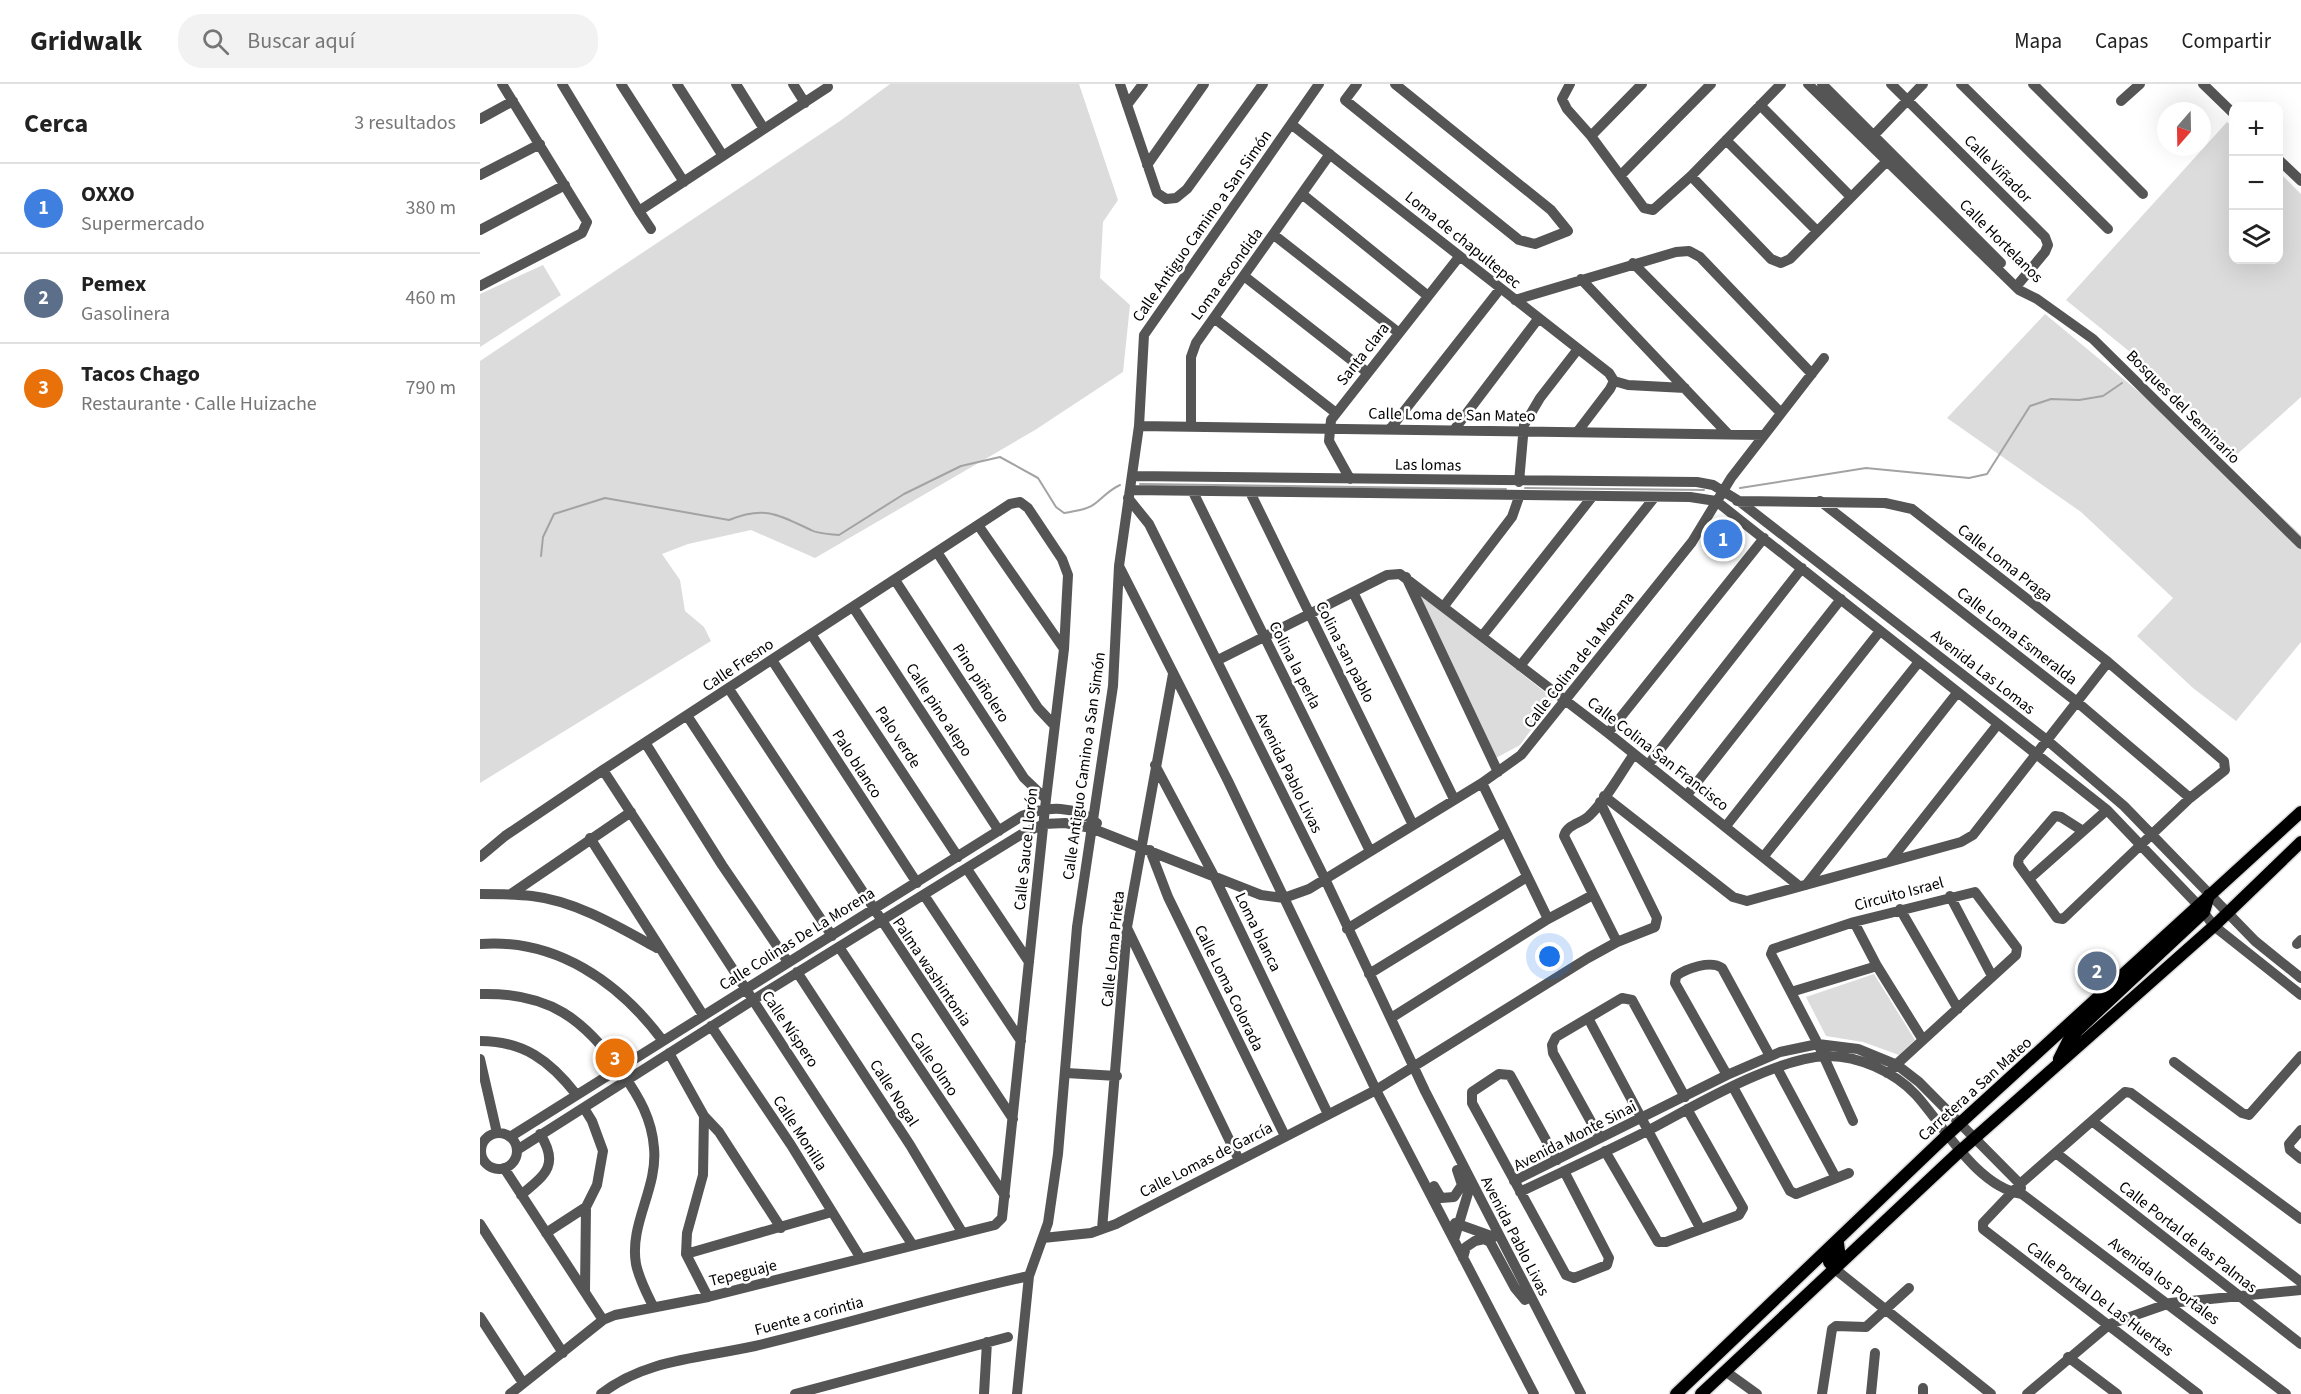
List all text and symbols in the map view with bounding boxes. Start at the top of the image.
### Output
search box [178,14,598,68]
text: Gridwalk [30,21,142,61]
icon: search [199,25,232,58]
text: Buscar aquí [247,25,355,57]
text: Mapa [2014,26,2062,56]
text: Capas [2095,26,2148,56]
text: Compartir [2181,26,2271,56]
north arrow [2157,102,2211,156]
map controls [2229,102,2283,264]
button: + [2229,102,2283,156]
text: Cerca [24,105,88,142]
text: 3 resultados [354,109,456,137]
street label: Calle Antiguo Camino a San Simón [1127,126,1277,326]
street label: Calle Viñador [1959,130,2037,208]
button: − [2229,156,2283,210]
text: OXXO [81,178,135,210]
street label: Loma de chapultepec [1400,186,1526,294]
text: 1 [38,194,49,222]
text: 380 m [406,194,456,222]
street label: Calle Hortelanos [1954,194,2048,288]
text: Supermercado [81,210,205,238]
button: layers [2229,210,2283,264]
street label: Loma escondida [1186,223,1268,325]
text: Pemex [81,268,146,300]
text: 2 [38,284,49,312]
text: 460 m [406,284,456,312]
text: Gasolinera [81,300,170,328]
street label: Santa clara [1331,318,1395,390]
street label: Bosques del Seminario [2121,345,2245,469]
text: Tacos Chago [81,358,200,390]
text: 3 [38,374,49,402]
text: 790 m [406,374,456,402]
text: Restaurante · Calle Huizache [81,390,317,418]
street label: Calle Loma de San Mateo [1368,403,1536,427]
street label: Las lomas [1395,453,1462,477]
pin: 1 [1704,516,1742,562]
street label: Calle Loma Praga [1953,519,2057,607]
street label: Calle Loma Esmeralda [1952,582,2082,690]
street label: Calle Colina de la Morena [1519,587,1639,733]
street label: Colina san pablo [1310,598,1380,706]
street label: Colina la perla [1263,617,1327,713]
street label: Avenida Las Lomas [1926,624,2040,720]
street label: Calle Fresno [698,633,778,697]
street label: Pino piñolero [947,639,1015,727]
street label: Calle Antiguo Camino a San Simón [1057,651,1111,881]
street label: Calle pino alepo [900,659,978,761]
street label: Calle Colina San Francisco [1583,692,1733,816]
street label: Palo verde [870,702,926,772]
street label: Avenida Pablo Livas [1250,709,1328,837]
street label: Palo blanco [827,725,887,803]
street label: Calle Sauce Llorón [1009,787,1043,911]
street label: Circuito Israel [1852,872,1946,916]
street label: Calle Colinas De La Morena [715,882,879,996]
street label: Loma blanca [1229,889,1287,975]
street label: Calle Loma Prieta [1096,890,1130,1008]
street label: Palma washintonia [887,913,977,1031]
street label: Calle Loma Colorada [1189,921,1269,1055]
your location [1535,942,1564,971]
pin: 2 [2078,948,2116,994]
street label: Calle Níspero [756,986,824,1072]
street label: Calle Olmo [904,1028,964,1100]
street label: Carretera a San Mateo [1913,1032,2037,1146]
pin: 3 [596,1036,634,1080]
street label: Calle Nogal [864,1055,924,1131]
street label: Calle Monilla [767,1091,833,1175]
street label: Avenida Monte Sinai [1510,1095,1640,1177]
street label: Calle Lomas de García [1136,1117,1276,1203]
street label: Avenida Pablo Livas [1475,1172,1555,1300]
street label: Calle Portal de las Palmas [2114,1176,2262,1298]
street label: Avenida los Portales [2104,1232,2224,1330]
street label: Calle Portal De Las Huertas [2022,1236,2178,1362]
street label: Tepeguaje [707,1254,779,1292]
street label: Fuente a corintia [752,1291,866,1341]

